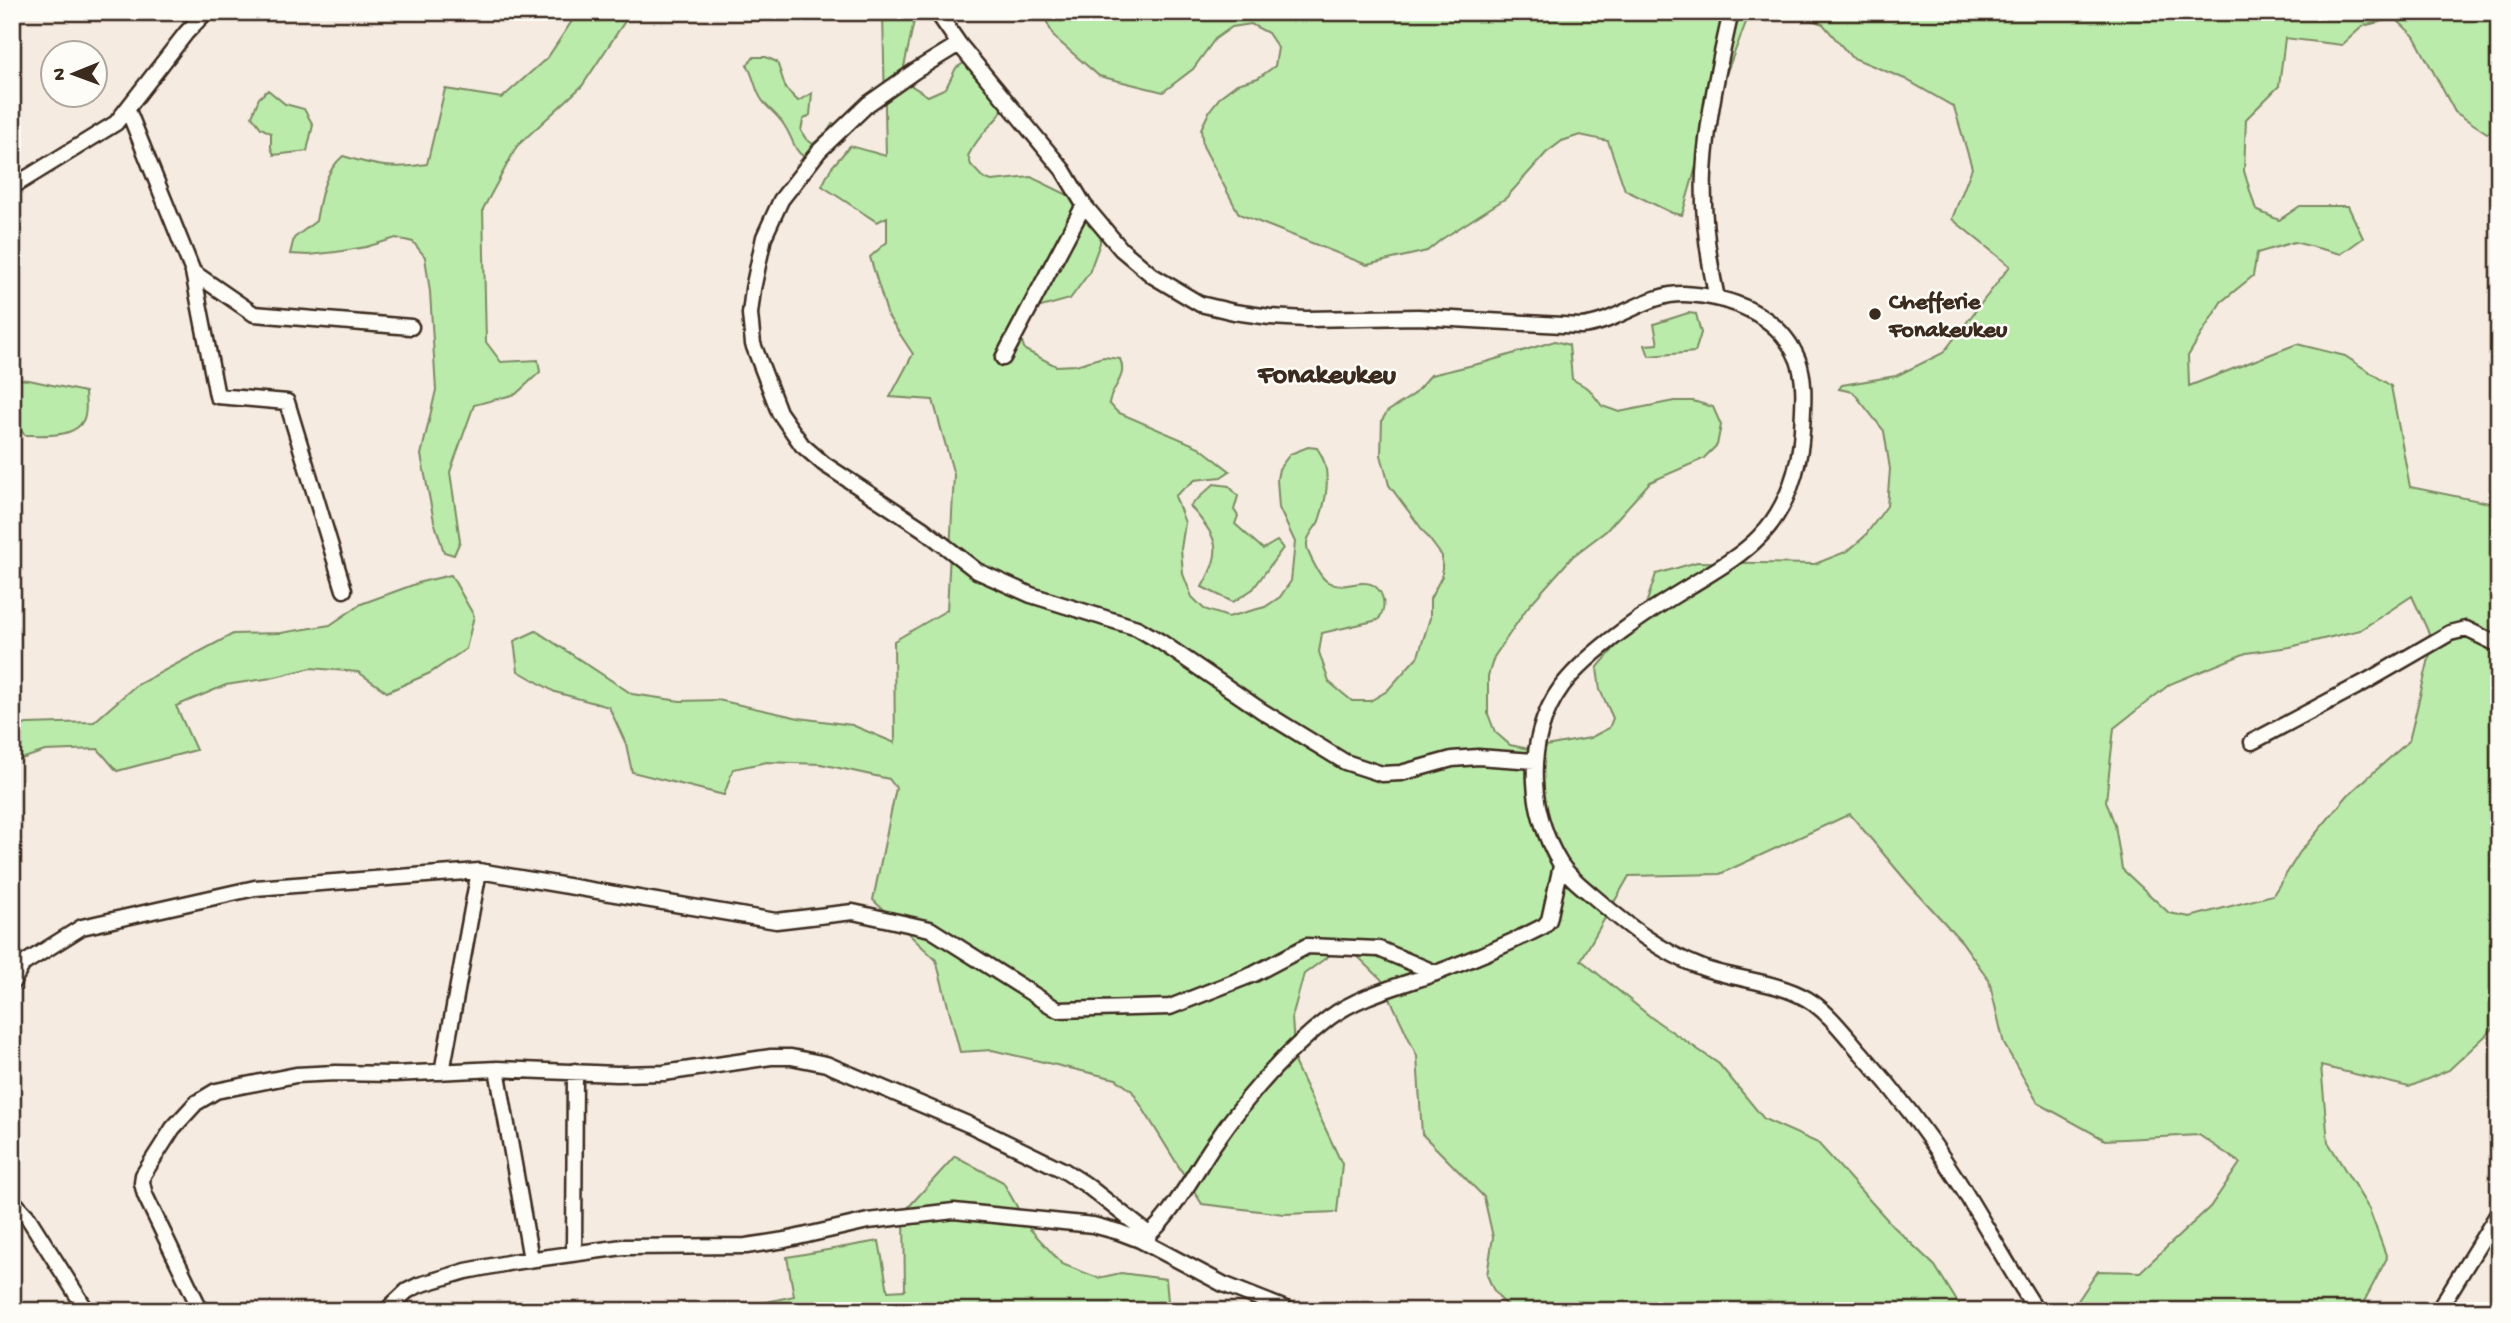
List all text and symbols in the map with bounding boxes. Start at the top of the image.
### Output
north arrow [38,38,108,108]
text: N [49,68,72,81]
place label: Chefferie Fonakeukeu [1888,289,2008,346]
marker: Chefferie Fonakeukeu [1867,306,1883,322]
district label: Fonakeukeu [1257,360,1397,393]

